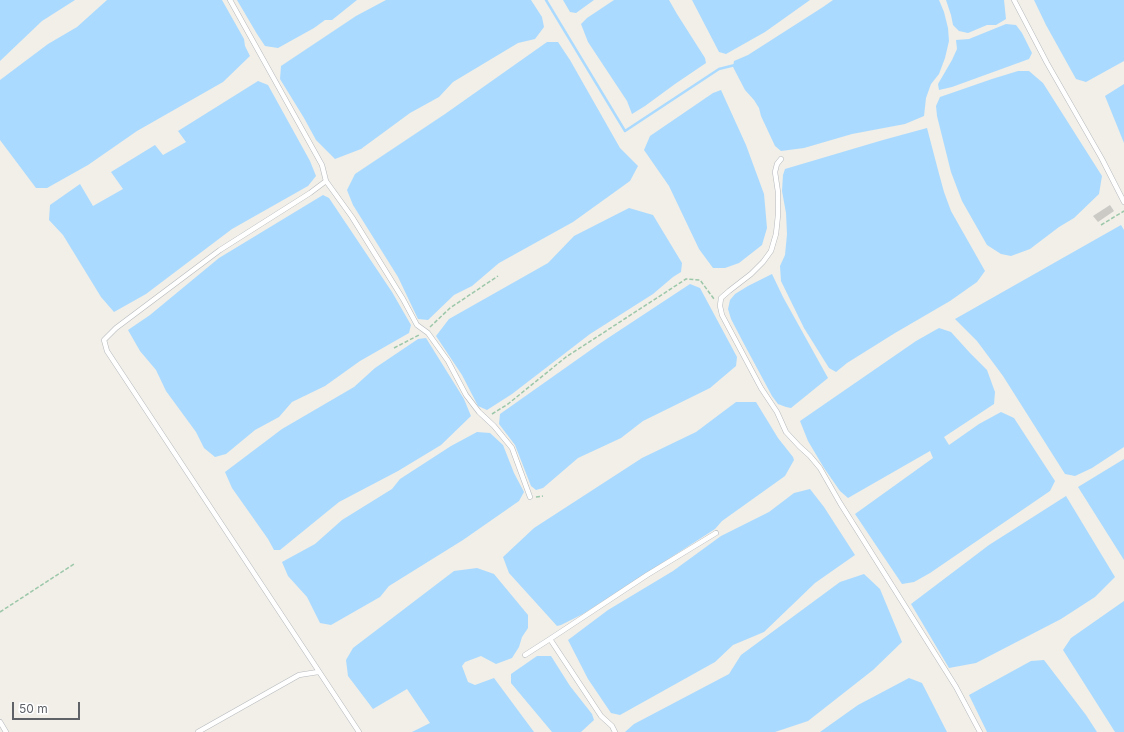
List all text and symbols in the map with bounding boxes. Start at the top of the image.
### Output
scale bar [14,694,82,720]
text: 50 m [19,701,48,716]

